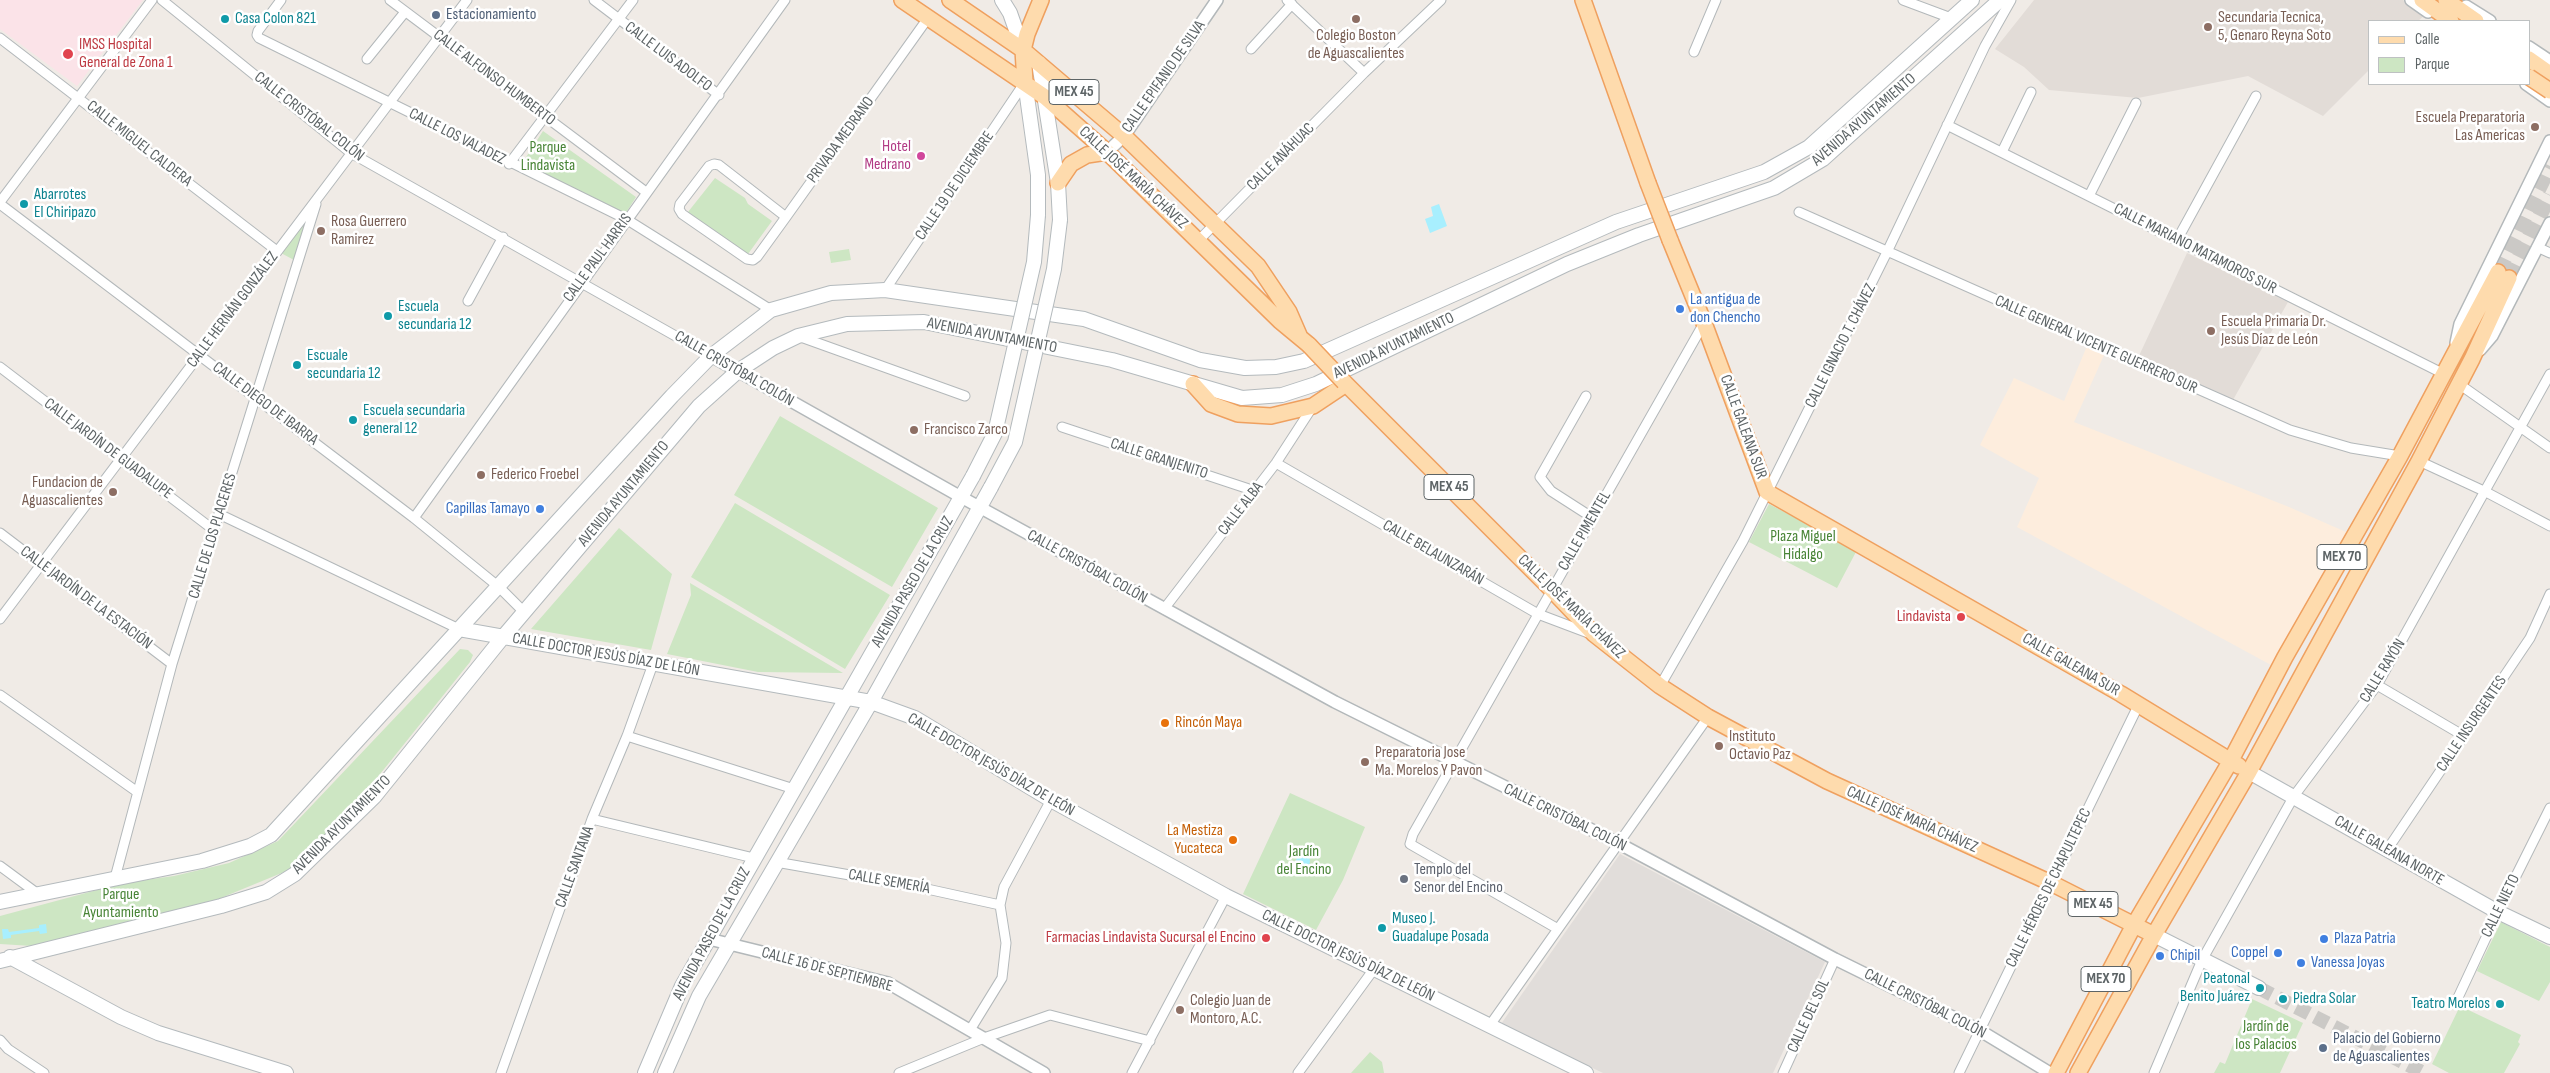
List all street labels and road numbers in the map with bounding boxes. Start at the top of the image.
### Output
street label: CALLE EPIFANIO DE SILVA [1118,17,1210,137]
street label: CALLE LUIS ADOLFO [621,18,715,96]
street label: CALLE ALFONSO HUMBERTO [429,26,559,130]
street label: CALLE CRISTÓBAL COLÓN [250,68,368,166]
street label: AVENIDA AYUNTAMIENTO [1808,70,1920,170]
road number: MEX 45 [1049,80,1099,104]
street label: PRIVADA MEDRANO [803,93,879,187]
street label: CALLE MIGUEL CALDERA [82,97,196,191]
street label: CALLE LOS VALADEZ [405,104,509,170]
street label: CALLE ANÁHUAC [1243,119,1319,195]
street label: CALLE JOSÉ MARÍA CHÁVEZ [1075,123,1191,233]
street label: CALLE 19 DE DICIEMBRE [911,128,999,244]
street label: CALLE MARIANO MATAMOROS SUR [2110,199,2280,299]
street label: CALLE PAUL HARRIS [559,210,637,306]
street label: CALLE HERNÁN GONZÁLEZ [183,248,283,372]
street label: CALLE IGNACIO T. CHÁVEZ [1801,281,1881,411]
street label: CALLE GENERAL VICENTE GUERRERO SUR [1992,292,2200,398]
street label: AVENIDA AYUNTAMIENTO [1331,308,1457,384]
street label: AVENIDA AYUNTAMIENTO [925,314,1059,358]
street label: CALLE CRISTÓBAL COLÓN [671,327,797,411]
street label: CALLE DIEGO DE IBARRA [208,358,322,450]
street label: CALLE GALEANA SUR [1715,372,1771,482]
street label: CALLE JARDÍN DE GUADALUPE [40,394,176,504]
street label: CALLE GRANJENITO [1108,434,1210,484]
street label: AVENIDA AYUNTAMIENTO [574,437,674,551]
street label: CALLE DE LOS PLACERES [185,471,241,601]
road number: MEX 45 [1424,474,1474,500]
street label: CALLE ALBA [1214,479,1268,539]
street label: CALLE PIMENTEL [1554,488,1616,574]
street label: AVENIDA PASEO DE LA CRUZ [868,513,958,651]
street label: CALLE BELAUNZARÁN [1379,516,1487,590]
street label: CALLE CRISTÓBAL COLÓN [1024,526,1150,608]
street label: CALLE JARDÍN DE LA ESTACIÓN [16,542,156,654]
road number: MEX 70 [2317,544,2367,570]
street label: CALLE JOSÉ MARÍA CHÁVEZ [1513,551,1629,663]
street label: CALLE DOCTOR JESÚS DÍAZ DE LEÓN [511,629,701,681]
street label: CALLE GALEANA SUR [2019,629,2123,701]
street label: CALLE RAYÓN [2356,636,2410,706]
street label: CALLE INSURGENTES [2433,672,2511,776]
street label: CALLE DOCTOR JESÚS DÍAZ DE LEÓN [904,709,1078,821]
street label: AVENIDA AYUNTAMIENTO [289,772,395,878]
street label: CALLE CRISTÓBAL COLÓN [1500,780,1630,856]
street label: CALLE JOSÉ MARÍA CHÁVEZ [1843,782,1981,858]
street label: CALLE HÉROES DE CHAPULTEPEC [2002,805,2096,971]
street label: CALLE GALEANA NORTE [2331,812,2447,890]
street label: CALLE SANTANA [551,824,599,910]
street label: AVENIDA PASEO DE LA CRUZ [669,864,755,1004]
street label: CALLE SEMERÍA [847,865,931,899]
street label: CALLE NIETO [2478,871,2524,941]
road number: MEX 45 [2068,892,2118,916]
street label: CALLE DOCTOR JESÚS DÍAZ DE LEÓN [1258,906,1438,1006]
street label: CALLE 16 DE SEPTIEMBRE [759,943,895,997]
street label: CALLE CRISTÓBAL COLÓN [1861,965,1989,1043]
road number: MEX 70 [2081,966,2131,992]
street label: CALLE DEL SOL [1784,976,1834,1056]

